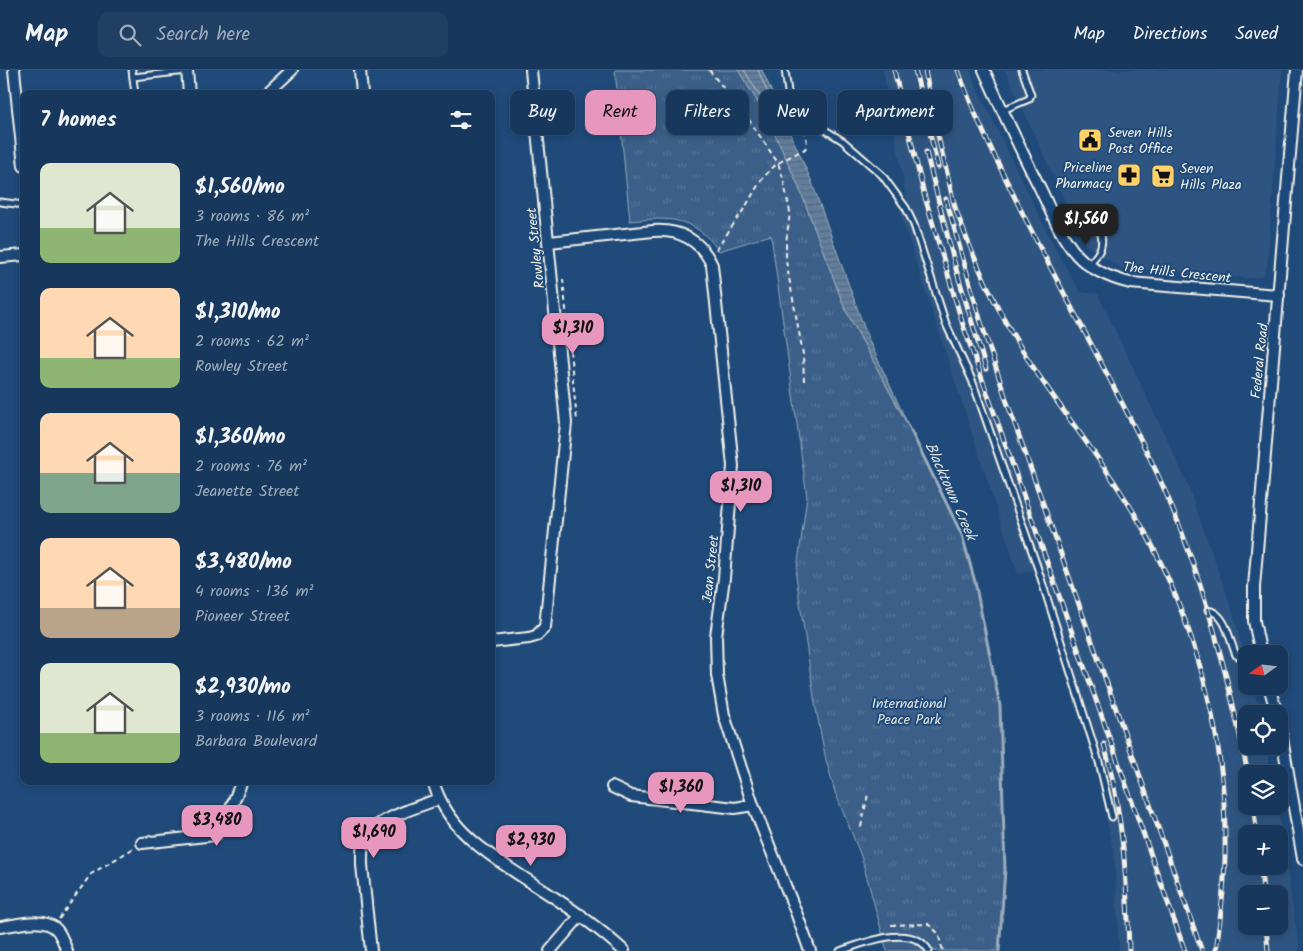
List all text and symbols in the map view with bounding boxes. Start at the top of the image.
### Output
search box [98,12,448,57]
text: Map [25,15,68,54]
text: Search here [156,20,250,50]
text: Map [1073,20,1105,49]
text: Directions [1133,20,1207,49]
text: Saved [1235,20,1278,49]
icon: search [116,21,144,49]
chip: Buy [510,90,575,135]
chip: Rent [585,90,656,135]
chip: Filters [666,90,749,135]
chip: New [759,90,827,135]
chip: Apartment [837,90,953,135]
text: 7 homes [40,104,117,137]
icon: filters [447,106,475,134]
place label: Seven Hills Post Office [1108,122,1173,160]
public building icon: Seven Hills Post Office [1077,127,1103,153]
place label: Priceline Pharmacy [1055,157,1113,195]
place label: Seven Hills Plaza [1180,158,1241,196]
pharmacy icon: Priceline Pharmacy [1116,162,1142,188]
supermarket icon: Seven Hills Plaza [1150,163,1176,189]
text: $1,560/mo [195,171,285,204]
icon: home [80,183,140,243]
text: 3 rooms · 86 m² [195,204,309,229]
pin: $1,560 [1045,204,1127,246]
street label: Rowley Street [521,206,551,290]
text: $1,560 [1064,207,1108,232]
text: The Hills Crescent [195,229,319,254]
street label: The Hills Crescent [1122,256,1233,290]
text: $1,310/mo [195,296,281,329]
icon: home [80,308,140,368]
pin: $1,310 [532,312,614,355]
text: $1,310 [553,316,593,341]
street label: Federal Road [1245,322,1275,400]
text: 2 rooms · 62 m² [195,329,309,354]
text: Rowley Street [195,354,288,379]
text: $1,360/mo [195,421,286,454]
icon: home [80,433,140,493]
water label: Blacktown Creek [918,438,983,546]
text: 2 rooms · 76 m² [195,454,307,479]
pin: $1,310 [700,470,782,513]
text: $1,310 [721,474,761,499]
text: Jeanette Street [195,479,300,504]
street label: Jean Street [697,534,726,604]
text: $3,480/mo [195,546,292,579]
icon: home [80,558,140,618]
text: 4 rooms · 136 m² [195,579,313,604]
text: Pioneer Street [195,604,290,629]
north arrow [1238,645,1288,695]
map controls [1238,645,1288,935]
text: $2,930/mo [195,671,291,704]
icon: home [80,683,140,743]
park label: International Peace Park [872,693,947,731]
text: 3 rooms · 116 m² [195,704,310,729]
button: locate [1238,705,1288,755]
text: Barbara Boulevard [195,729,317,754]
button: layers [1238,765,1288,815]
pin: $1,360 [640,772,722,814]
text: $1,360 [659,775,703,800]
pin: $3,480 [176,804,258,847]
text: $3,480 [193,808,241,833]
pin: $1,690 [333,816,415,859]
text: $1,690 [352,820,396,845]
pin: $2,930 [490,824,572,867]
button: + [1238,825,1288,875]
text: $2,930 [507,828,555,853]
button: − [1238,885,1288,935]

